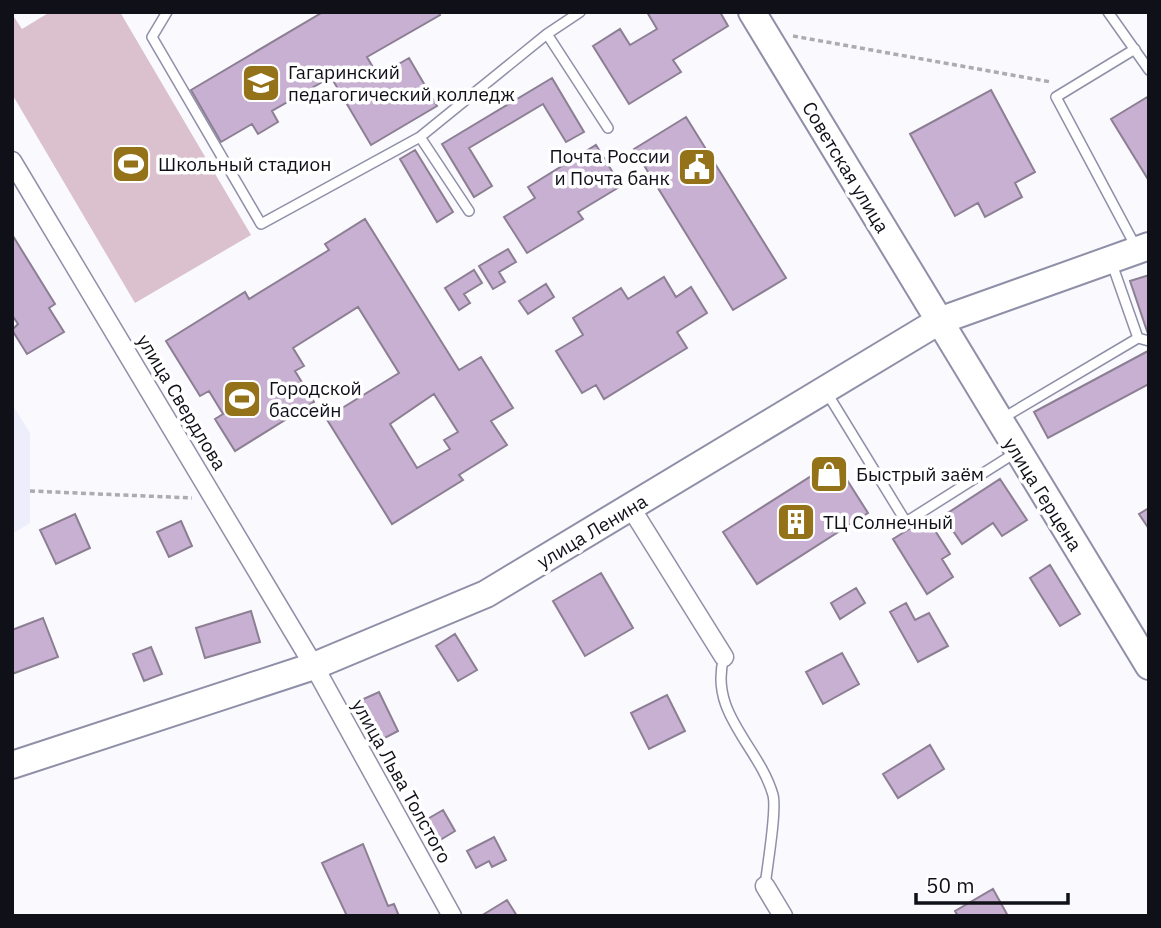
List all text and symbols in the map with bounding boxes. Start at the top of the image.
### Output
place label: Гагаринский педагогический колледж [288,60,515,106]
school or university icon: Гагаринский педагогический колледж [240,62,282,104]
street label: Советская улица [797,97,895,237]
sports icon: Школьный стадион [110,143,152,185]
place label: Почта России и Почта банк [550,144,670,190]
public building icon: Почта России и Почта банк [676,146,718,188]
place label: Школьный стадион [158,152,331,176]
street label: улица Свердлова [132,330,232,474]
place label: Городской бассейн [269,376,362,422]
sports icon: Городской бассейн [221,378,263,420]
street label: улица Герцена [999,433,1087,555]
shop icon: Быстрый заём [808,453,850,495]
place label: Быстрый заём [856,462,984,486]
street label: улица Ленина [533,489,651,573]
building icon: ТЦ Солнечный [775,501,817,543]
place label: ТЦ Солнечный [823,510,953,534]
street label: улица Льва Толстого [347,695,457,867]
scale bar [916,862,1068,906]
text: 50 m [926,871,975,899]

